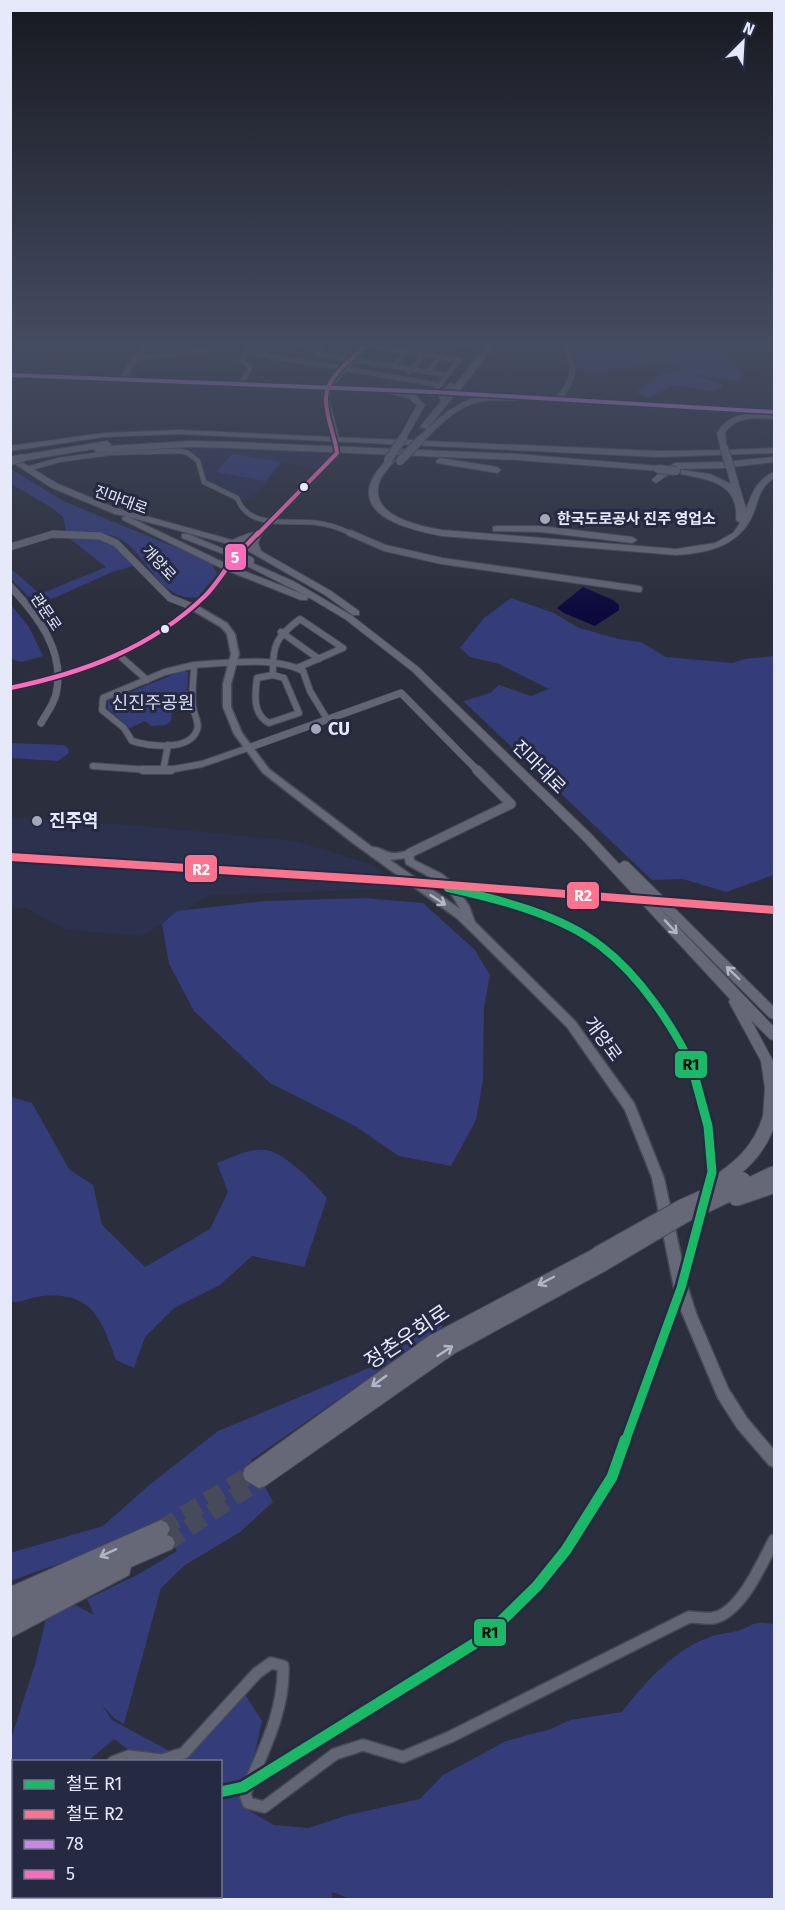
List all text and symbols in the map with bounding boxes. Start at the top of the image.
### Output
north arrow [713,12,773,72]
text: N [740,18,758,40]
unlabelled marker [298,481,310,493]
street label: 진마대로 [92,482,150,518]
place label: 한국도로공사 진주 영업소 [557,510,716,528]
marker: 한국도로공사 진주 영업소 [538,512,552,526]
street label: 개양로 [138,542,180,584]
line badge: 5 [224,543,247,571]
text: 5 [231,548,240,567]
street label: 관문로 [27,590,65,634]
unlabelled marker [159,623,171,635]
park label: 신진주공원 [112,692,194,714]
place label: CU [328,718,350,740]
marker: CU [309,722,323,736]
street label: 진마대로 [508,736,570,798]
place label: 진주역 [49,810,99,832]
marker: 진주역 [30,814,44,828]
line badge: R2 [184,854,218,883]
text: R2 [192,860,210,879]
line badge: R2 [566,881,600,910]
text: R2 [574,886,592,905]
one-way arrow [429,894,446,906]
one-way arrow [663,920,678,935]
one-way arrow [725,966,740,980]
street label: 개양로 [579,1012,627,1066]
line badge: R1 [674,1050,708,1079]
text: R1 [682,1055,700,1074]
one-way arrow [538,1275,555,1287]
street label: 정촌우회로 [360,1299,454,1375]
one-way arrow [436,1345,453,1357]
one-way arrow [371,1375,387,1388]
one-way arrow [99,1548,117,1559]
line badge: R1 [473,1618,507,1647]
text: R1 [481,1623,499,1642]
legend [12,1760,222,1898]
text: 철도 R1 [66,1773,122,1795]
text: 철도 R2 [66,1803,124,1825]
text: 78 [66,1833,84,1855]
text: 5 [66,1863,75,1885]

